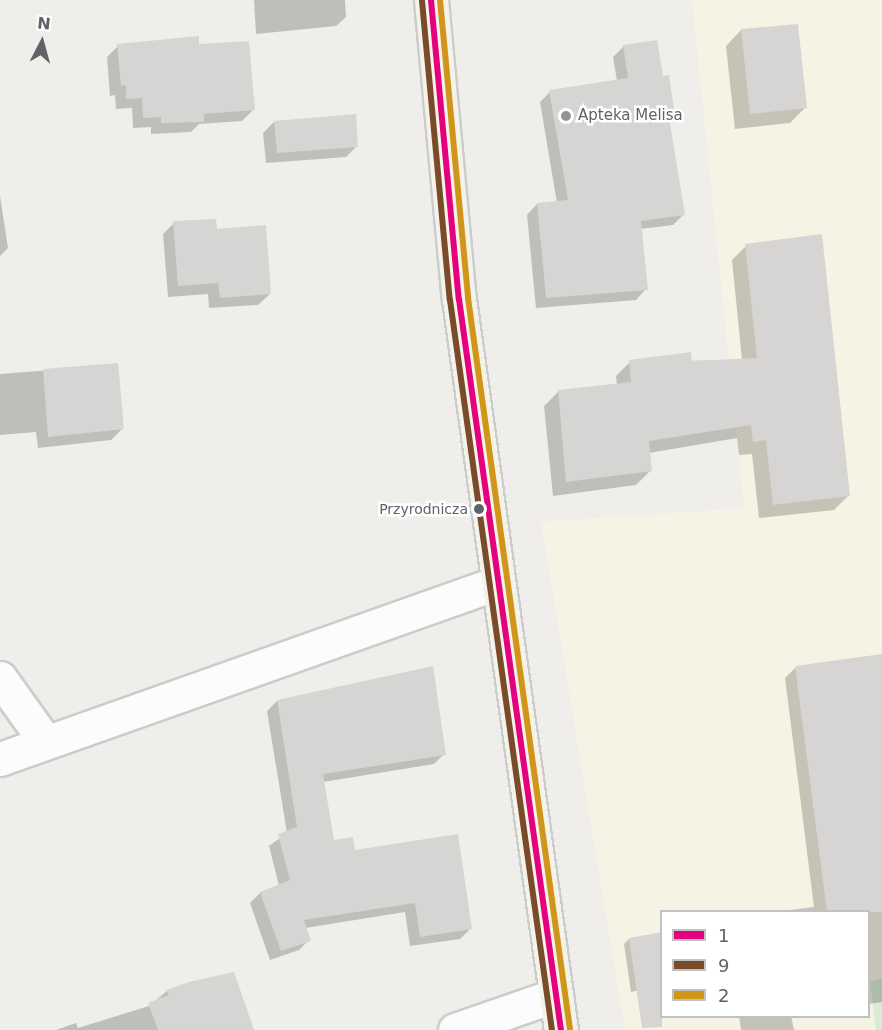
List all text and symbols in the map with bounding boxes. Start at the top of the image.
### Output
north arrow [12,12,72,72]
text: N [36,13,52,34]
place label: Apteka Melisa [578,107,683,125]
marker: Apteka Melisa [559,109,573,123]
place label: Przyrodnicza [379,501,468,517]
marker: Przyrodnicza [473,503,485,515]
legend [660,910,870,1018]
text: 1 [718,925,729,946]
text: 9 [718,955,729,976]
text: 2 [718,985,729,1006]

